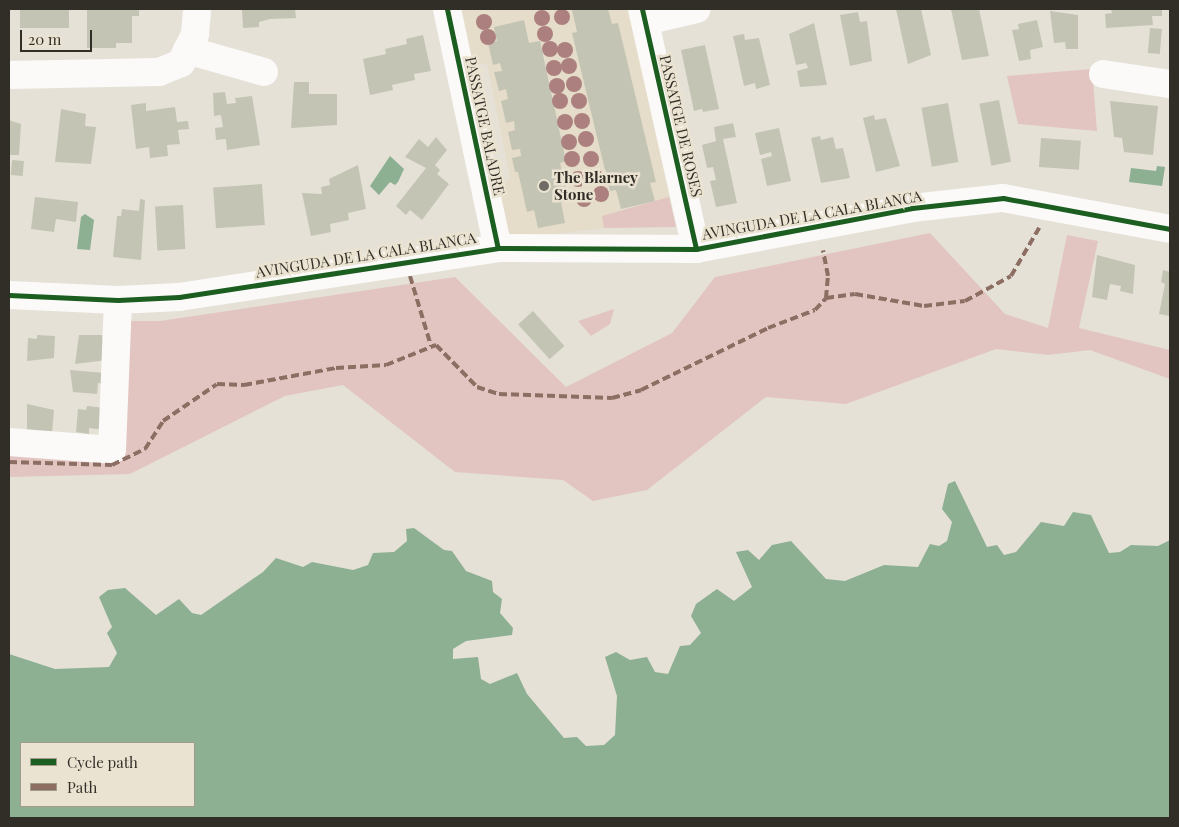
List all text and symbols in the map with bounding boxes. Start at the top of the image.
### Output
scale bar [22,20,95,52]
text: 20 m [28,29,61,49]
street label: PASSATGE DE ROSES [656,53,706,199]
street label: PASSATGE BALADRE [462,55,508,197]
place label: The Blarney Stone [554,168,638,203]
marker: The Blarney Stone [538,180,550,192]
street label: AVINGUDA DE LA CALA BLANCA [701,187,923,243]
street label: AVINGUDA DE LA CALA BLANCA [255,229,477,281]
legend [20,742,195,807]
text: Cycle path [67,752,138,772]
text: Path [67,777,97,797]

